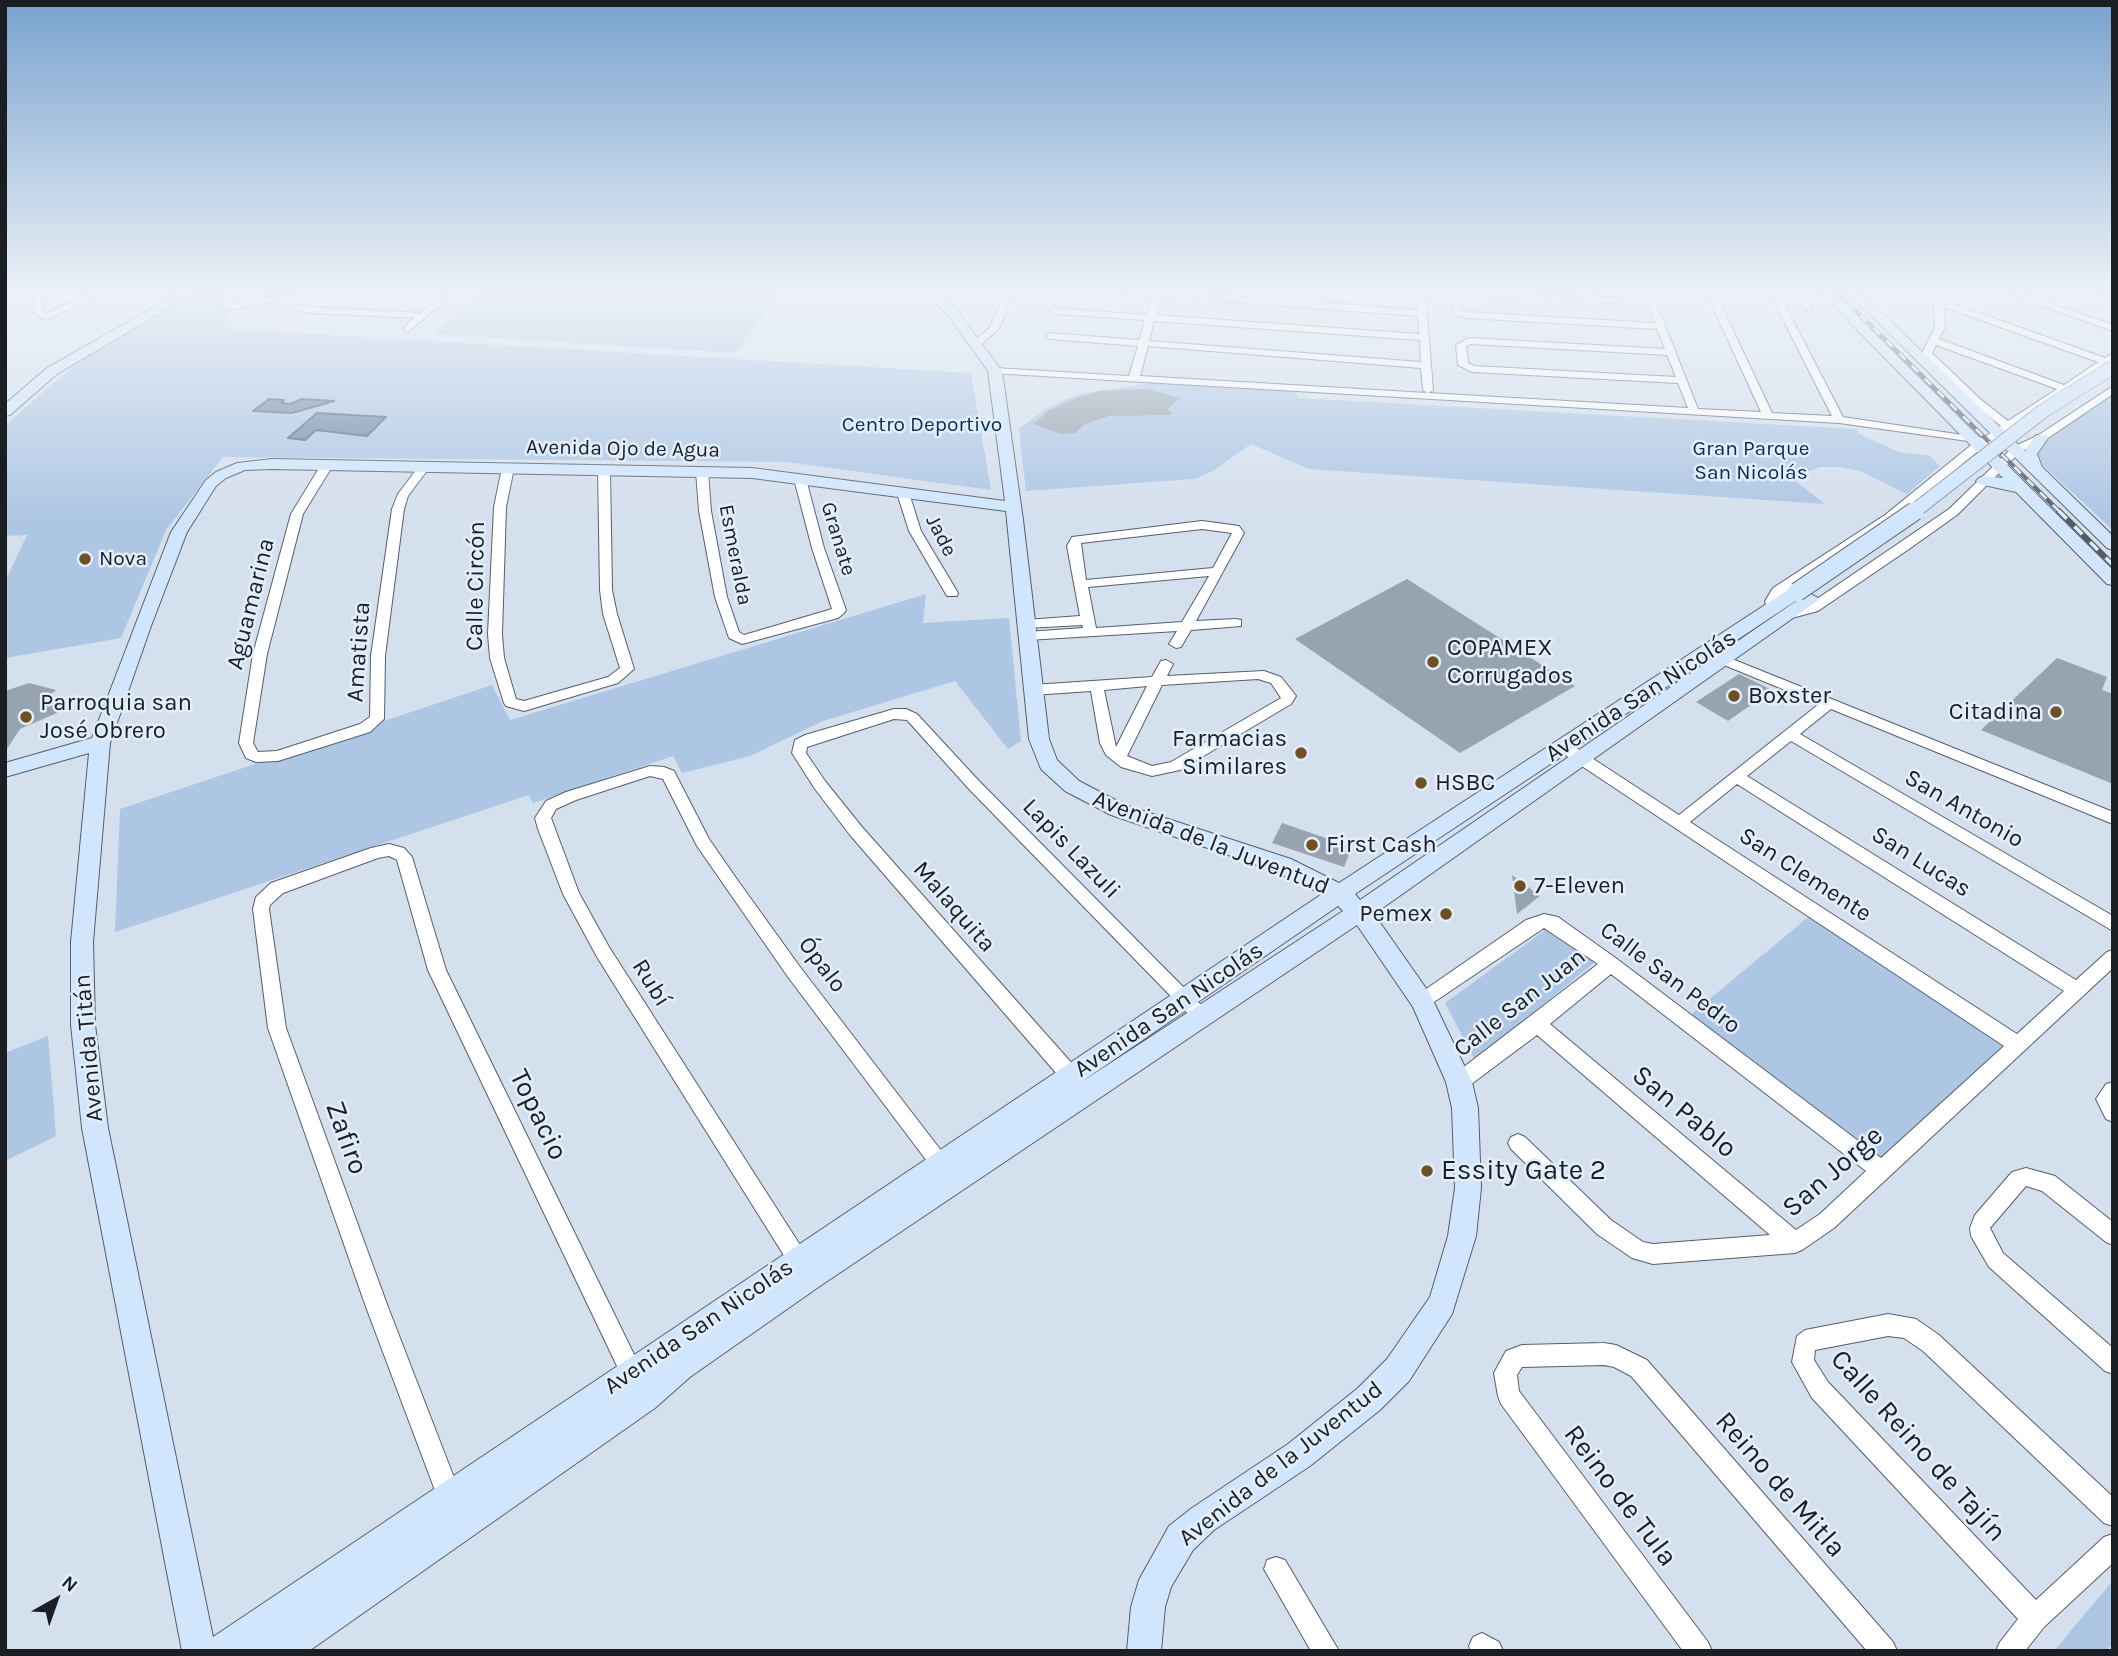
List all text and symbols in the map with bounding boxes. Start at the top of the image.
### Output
park label: Centro Deportivo [842,412,1002,438]
street label: Avenida Ojo de Agua [526,435,720,463]
park label: Gran Parque San Nicolás [1693,436,1809,486]
street label: Granate [815,499,861,579]
street label: Esmeralda [713,502,757,608]
street label: Jade [920,511,962,561]
street label: Calle Circón [460,521,492,651]
street label: Aguamarina [221,535,281,673]
place label: Nova [99,546,147,572]
marker: Nova [77,551,93,567]
street label: Amatista [341,601,377,703]
street label: Avenida San Nicolás [1540,623,1742,769]
place label: COPAMEX Corrugados [1447,634,1573,690]
marker: COPAMEX Corrugados [1425,654,1441,670]
place label: Boxster [1748,682,1831,710]
marker: Boxster [1726,688,1742,704]
place label: Parroquia san José Obrero [40,689,192,745]
place label: Citadina [1949,698,2042,726]
marker: Citadina [2048,704,2064,720]
marker: Parroquia san José Obrero [18,709,34,725]
place label: Farmacias Similares [1172,725,1287,781]
marker: Farmacias Similares [1293,745,1309,761]
street label: San Antonio [1899,763,2029,855]
place label: HSBC [1435,769,1495,797]
marker: HSBC [1413,775,1429,791]
street label: Avenida de la Juventud [1089,785,1333,901]
street label: Lapis Lazuli [1016,793,1126,905]
street label: San Lucas [1866,820,1976,904]
street label: San Clemente [1733,821,1877,929]
place label: First Cash [1326,831,1437,859]
marker: First Cash [1304,837,1320,853]
street label: Malaquita [907,856,1001,958]
place label: 7-Eleven [1534,872,1625,900]
marker: 7-Eleven [1512,878,1528,894]
place label: Pemex [1359,900,1432,928]
marker: Pemex [1438,906,1454,922]
street label: Calle San Pedro [1594,916,1746,1040]
street label: Ópalo [792,931,852,999]
street label: Avenida San Nicolás [1069,936,1269,1084]
street label: Calle San Juan [1448,943,1592,1063]
street label: Rubí [625,954,677,1012]
street label: Avenida Titán [68,973,110,1123]
street label: San Pablo [1625,1058,1743,1166]
street label: Topacio [502,1064,574,1166]
street label: Zafiro [317,1097,375,1179]
street label: San Jorge [1776,1119,1890,1225]
place label: Essity Gate 2 [1441,1154,1606,1188]
marker: Essity Gate 2 [1419,1163,1435,1179]
street label: Avenida San Nicolás [599,1253,799,1401]
street label: Calle Reino de Tajín [1823,1343,2013,1549]
street label: Avenida de la Juventud [1173,1375,1389,1553]
street label: Reino de Mitla [1708,1405,1852,1565]
street label: Reino de Tula [1556,1419,1684,1573]
north arrow [21,1565,91,1635]
text: N [57,1571,82,1597]

